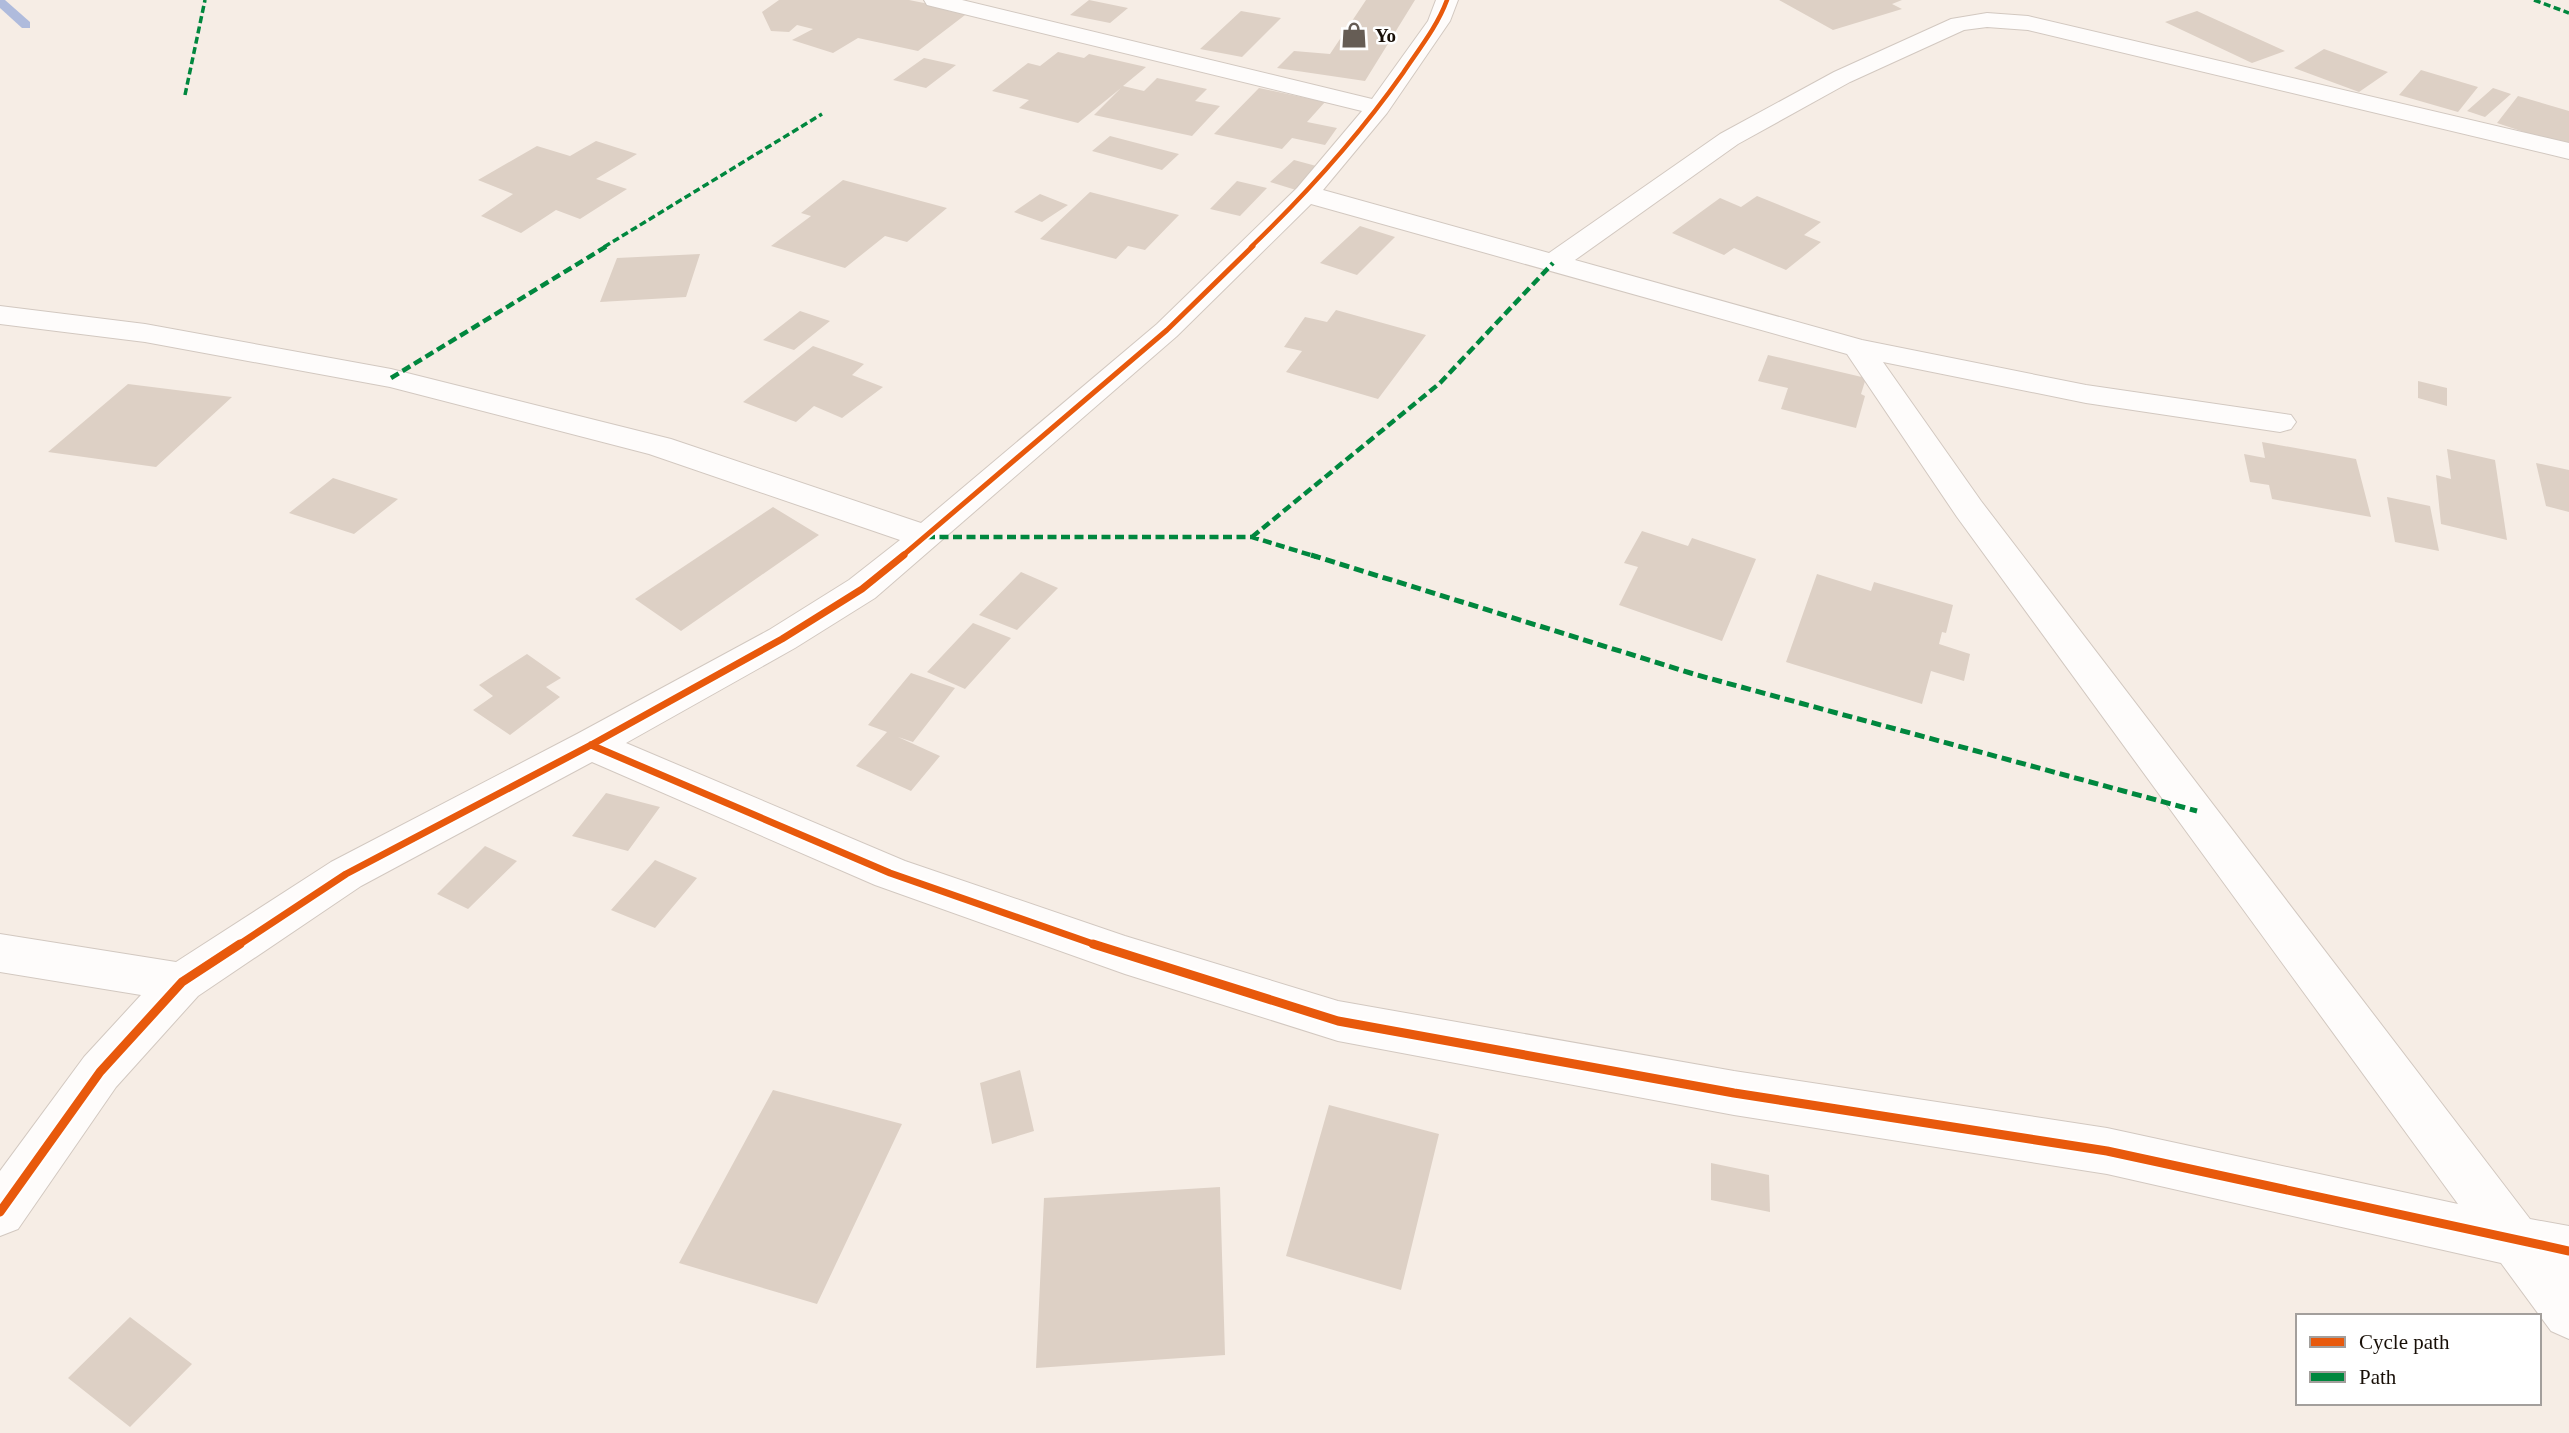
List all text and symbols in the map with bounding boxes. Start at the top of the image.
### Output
shop icon: Yo [1339,20,1369,50]
place label: Yo [1375,25,1396,46]
legend [2296,1314,2541,1405]
text: Cycle path [2359,1330,2450,1354]
text: Path [2359,1365,2397,1389]

